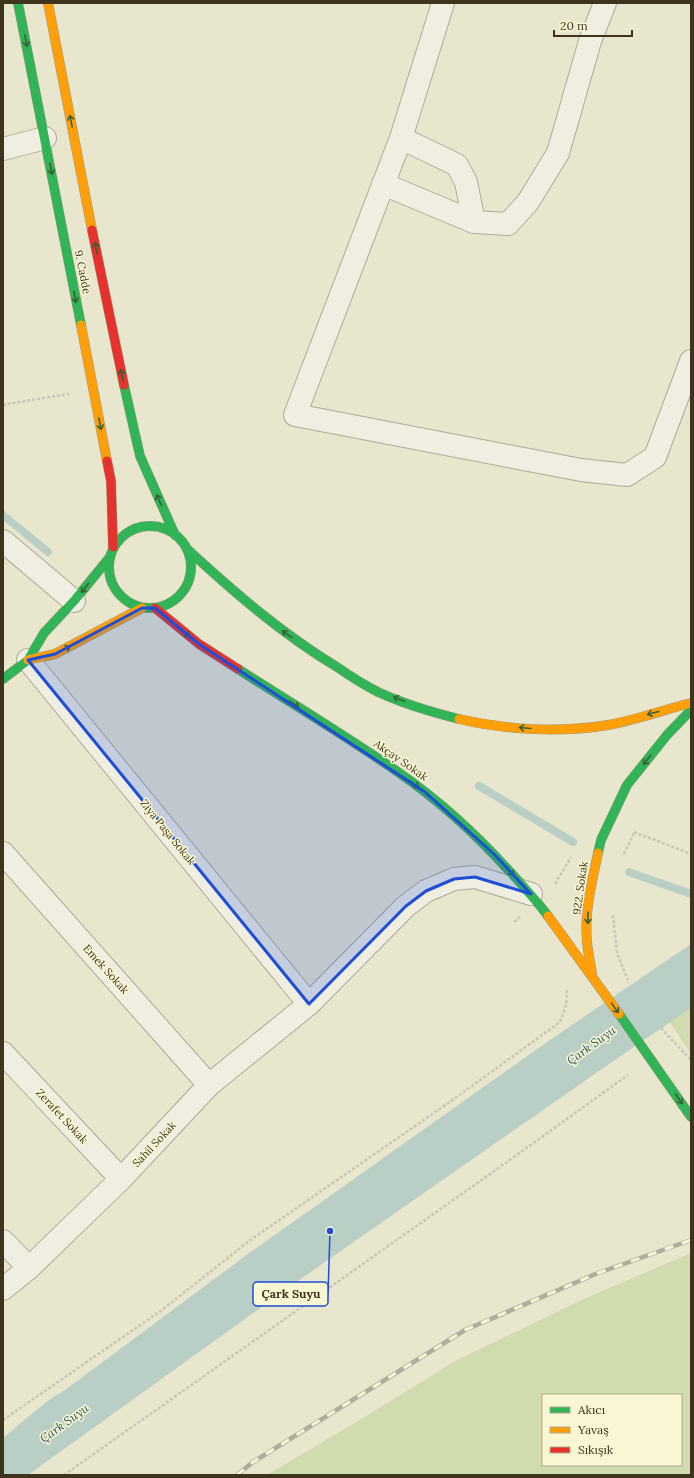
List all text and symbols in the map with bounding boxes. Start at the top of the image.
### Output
scale bar [554,12,632,38]
text: 20 m [560,18,588,33]
one-way arrow [22,34,30,47]
one-way arrow [67,114,75,127]
one-way arrow [47,162,55,175]
one-way arrow [92,242,100,255]
street label: 9. Cadde [72,249,94,295]
one-way arrow [72,290,80,303]
one-way arrow [118,369,126,382]
one-way arrow [96,417,104,430]
one-way arrow [155,494,162,506]
one-way arrow [81,582,90,593]
one-way arrow [180,628,191,637]
one-way arrow [281,630,292,638]
one-way arrow [59,644,71,652]
one-way arrow [393,695,405,703]
one-way arrow [288,701,300,709]
one-way arrow [647,710,660,717]
one-way arrow [519,724,532,731]
street label: Akçay Sokak [370,736,431,784]
one-way arrow [642,755,651,766]
one-way arrow [408,779,419,788]
street label: Ziya Paşa Sokak [137,796,199,868]
street label: 922. Sokak [569,860,591,916]
one-way arrow [505,866,515,876]
one-way arrow [584,911,591,924]
street label: Emek Sokak [80,941,132,997]
one-way arrow [611,1003,620,1014]
water label: Çark Suyu [564,1022,619,1068]
street label: Zerafet Sokak [33,1086,91,1146]
one-way arrow [675,1093,683,1104]
street label: Sahil Sokak [129,1118,179,1170]
callout: Çark Suyu [253,1282,328,1306]
text: Çark Suyu [262,1286,321,1302]
legend [542,1394,682,1466]
water label: Çark Suyu [37,1400,92,1446]
text: Akıcı [577,1402,605,1417]
text: Yavaş [577,1422,609,1437]
text: Sıkışık [578,1442,614,1457]

